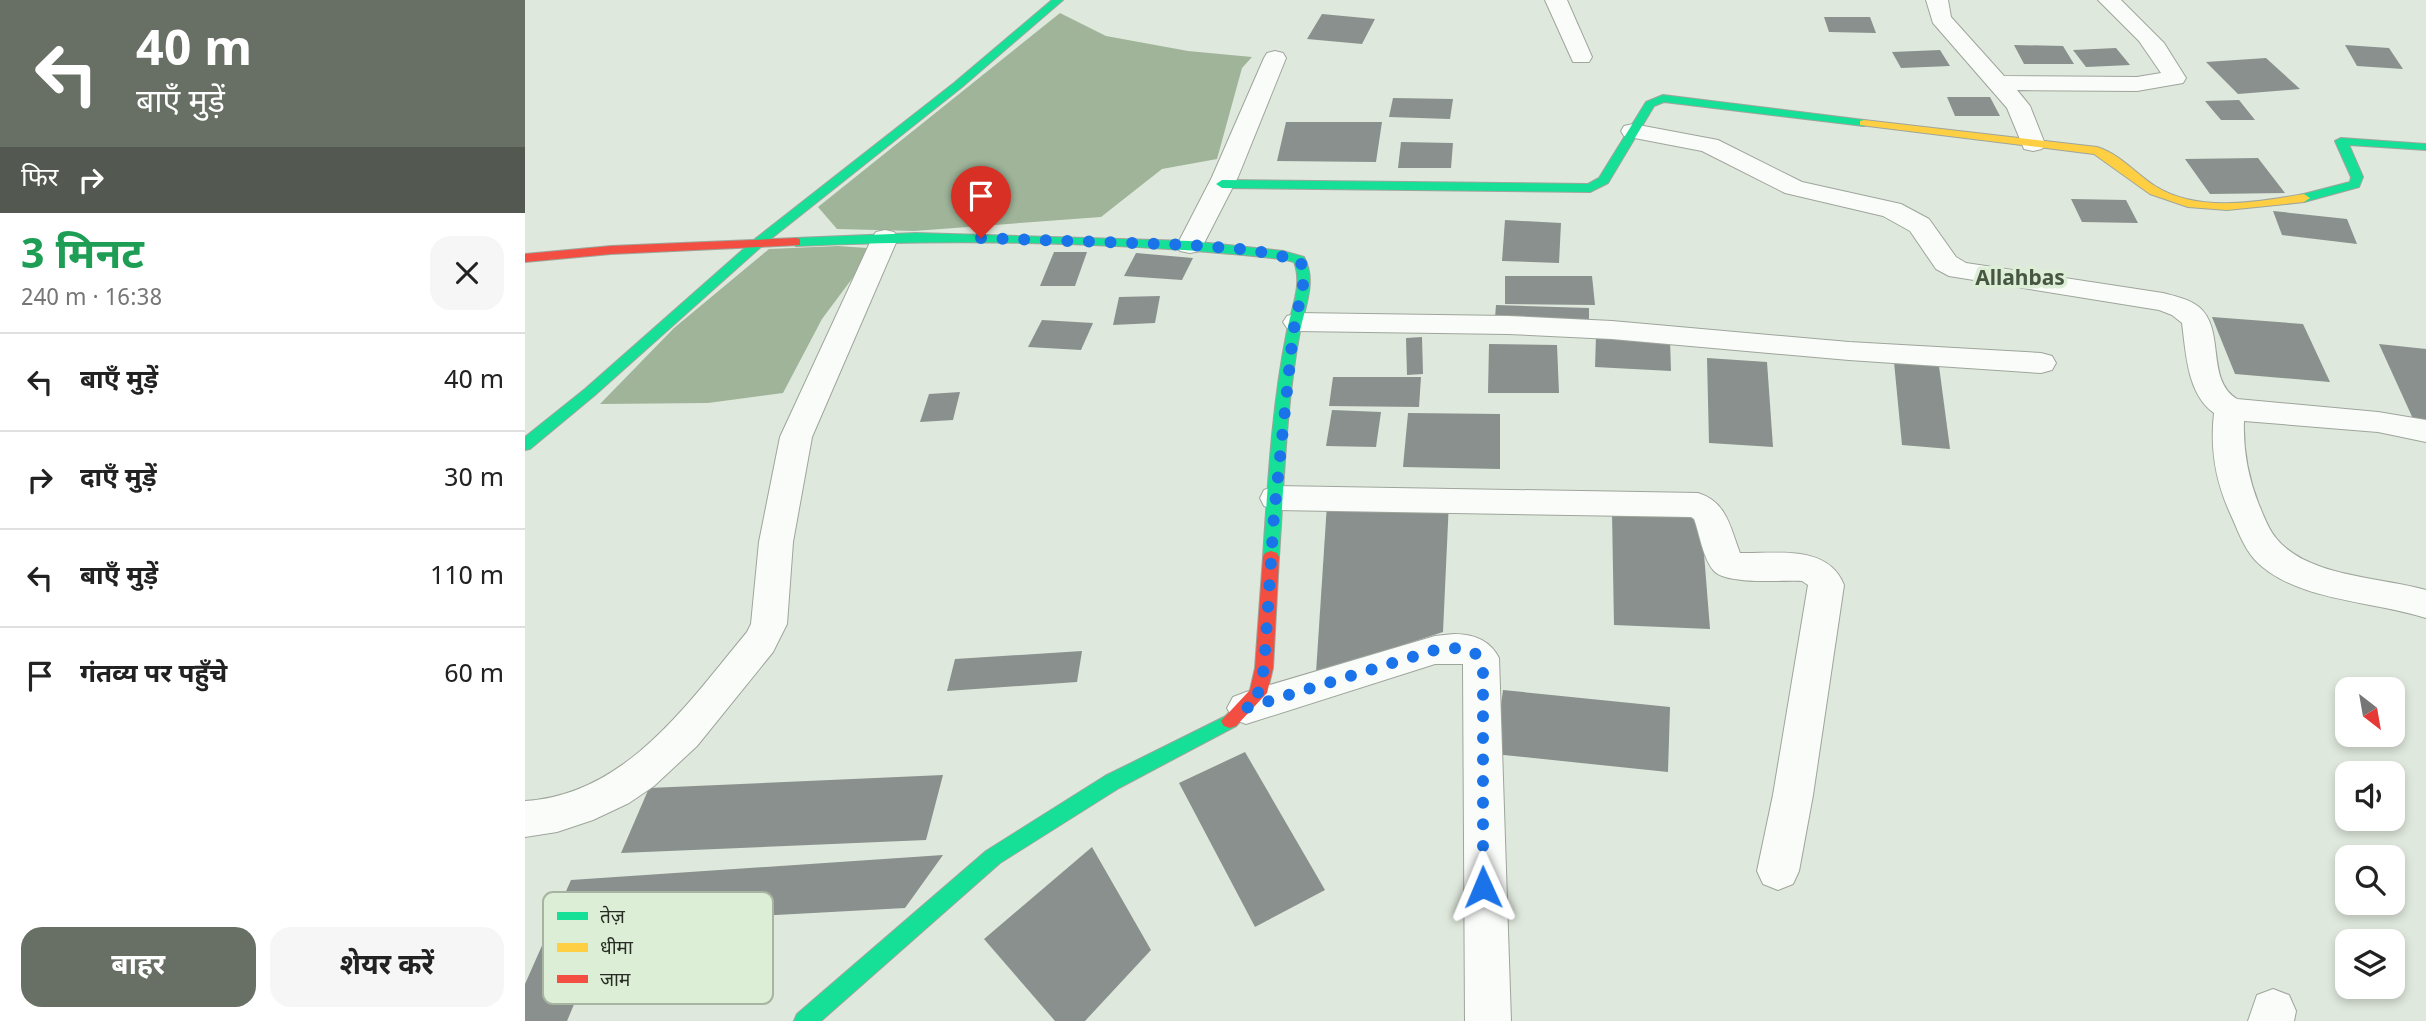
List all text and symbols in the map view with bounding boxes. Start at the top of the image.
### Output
text: 40 m [136,21,252,85]
icon: left [21,28,112,119]
text: बाएँ मुड़ें [136,83,225,125]
icon: right [72,161,110,199]
text: फिर [21,163,58,197]
pin [951,166,1011,238]
icon: arrive [962,177,1000,215]
text: 3 मिनट [21,230,144,285]
button: close [430,236,504,310]
district label: Allahbas [1975,266,2065,294]
text: 240 m · 16:38 [21,284,162,314]
icon: left [21,363,59,401]
text: बाएँ मुड़ें [80,365,158,399]
text: 40 m [444,365,504,399]
icon: right [21,461,59,499]
text: दाएँ मुड़ें [80,463,157,497]
text: 30 m [444,463,504,497]
icon: left [21,559,59,597]
text: बाएँ मुड़ें [80,561,158,595]
text: 110 m [430,561,504,595]
icon: arrive [21,657,59,695]
text: गंतव्य पर पहुँचे [80,659,227,693]
text: 60 m [444,659,504,693]
north arrow [2335,677,2405,747]
map controls [2335,677,2405,999]
button: sound [2335,761,2405,831]
button: search [2335,845,2405,915]
position arrow [1446,850,1520,924]
legend [543,892,773,1004]
text: तेज़ [600,905,626,931]
button: बाहर [21,927,256,1007]
button: शेयर करें [270,927,504,1007]
button: layers [2335,929,2405,999]
text: धीमा [600,937,634,962]
text: जाम [600,969,631,994]

